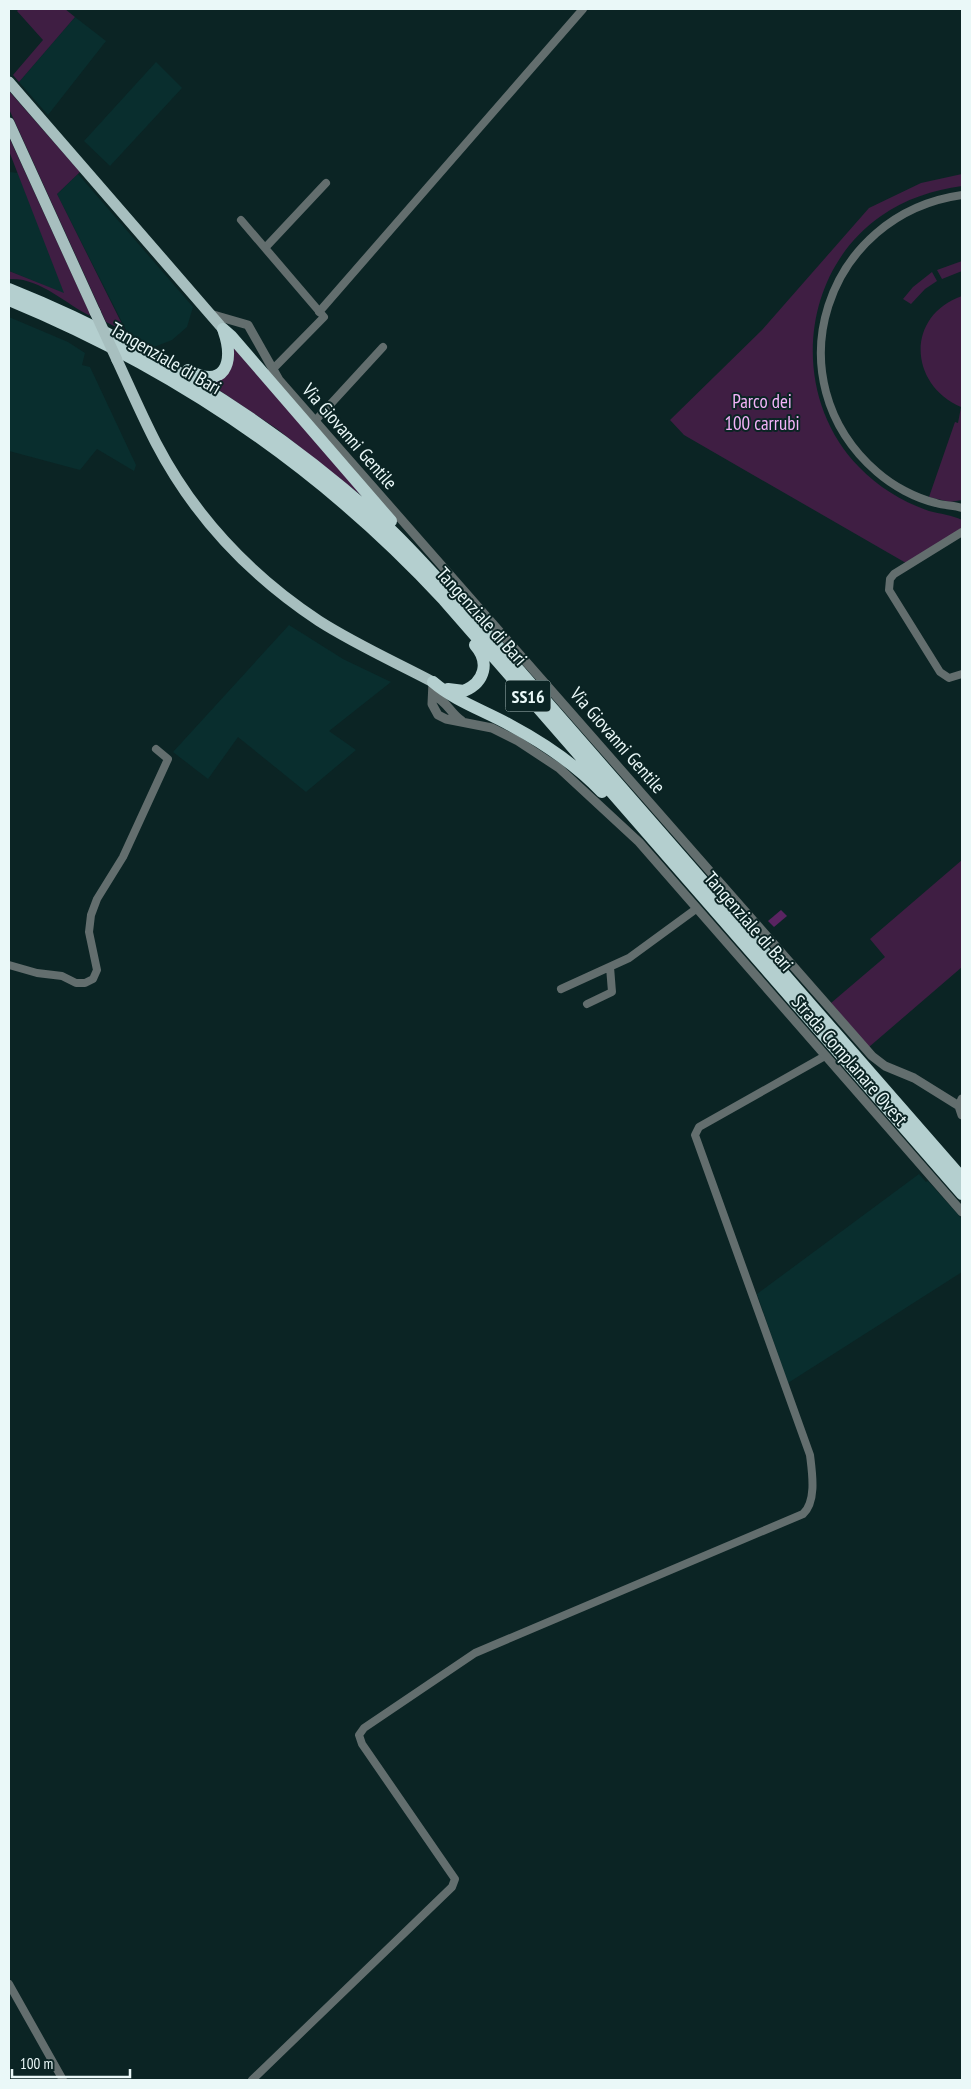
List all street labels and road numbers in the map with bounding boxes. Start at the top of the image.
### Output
street label: Tangenziale di Bari [106,317,226,399]
street label: Via Giovanni Gentile [297,377,403,494]
street label: Tangenziale di Bari [431,562,533,670]
road number: SS16 [506,680,550,711]
street label: Via Giovanni Gentile [565,681,671,798]
street label: Tangenziale di Bari [699,866,799,976]
street label: Strada Complanare Ovest [787,990,914,1131]

